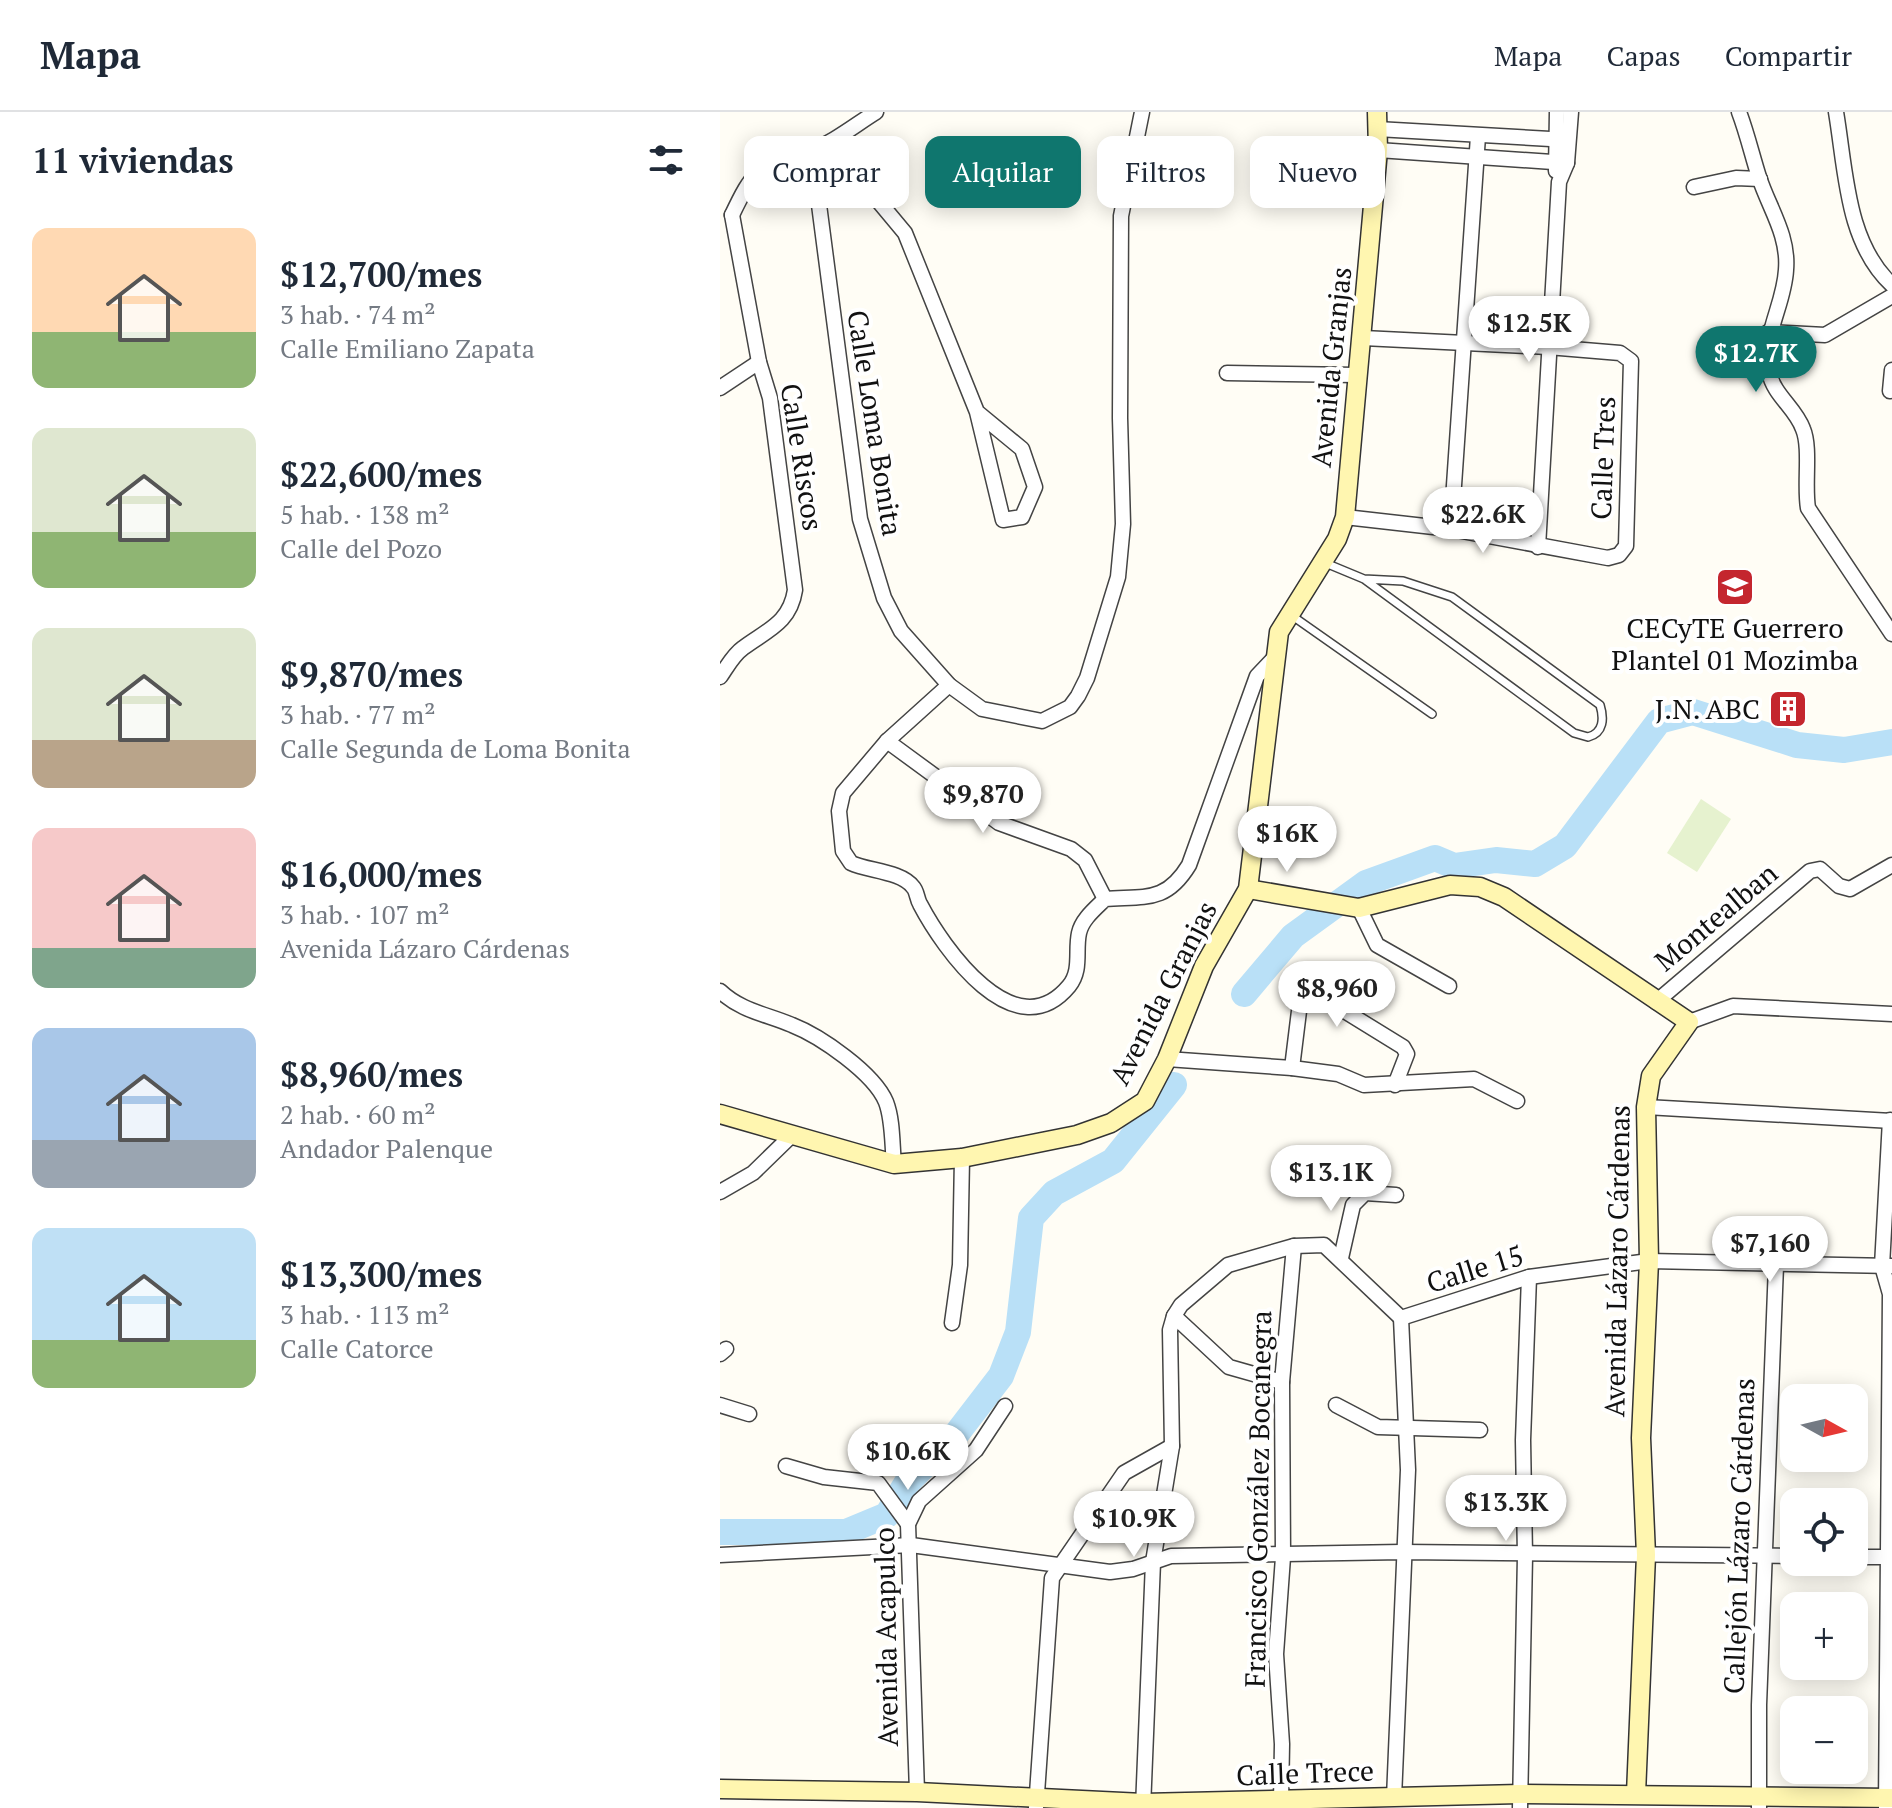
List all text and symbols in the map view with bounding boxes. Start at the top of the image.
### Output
text: Mapa [40,30,141,80]
text: Mapa [1494,37,1562,74]
text: Capas [1606,37,1681,74]
text: Compartir [1725,37,1852,74]
chip: Comprar [744,136,909,208]
chip: Alquilar [925,136,1081,208]
chip: Filtros [1097,136,1234,208]
chip: Nuevo [1250,136,1385,208]
text: 11 viviendas [32,138,234,183]
icon: filters [644,138,688,182]
text: $12,700/mes [280,252,482,297]
icon: home [96,260,192,356]
street label: Avenida Granjas [1302,265,1359,469]
pin: $12.5K [1464,296,1594,364]
text: 3 hab. · 74 m² [280,297,436,331]
text: $12.5K [1487,305,1571,339]
street label: Calle Loma Bonita [839,307,912,539]
pin: $12.7K [1691,326,1821,394]
text: Calle Emiliano Zapata [280,331,535,365]
text: $12.7K [1714,335,1798,369]
street label: Calle Riscos [773,381,832,533]
street label: Calle Tres [1582,396,1623,520]
text: $22,600/mes [280,452,482,497]
icon: home [96,460,192,556]
pin: $22.6K [1418,487,1548,555]
text: $22.6K [1441,496,1525,530]
text: 5 hab. · 138 m² [280,497,449,531]
text: Calle del Pozo [280,531,442,565]
school or university icon: CECyTE Guerrero Plantel 01 Mozimba [1714,566,1756,608]
place label: CECyTE Guerrero Plantel 01 Mozimba [1611,609,1859,678]
text: $9,870/mes [280,652,463,697]
icon: home [96,660,192,756]
building icon: J.N. ABC [1767,688,1809,730]
place label: J.N. ABC [1655,690,1760,727]
text: 3 hab. · 77 m² [280,697,436,731]
text: Calle Segunda de Loma Bonita [280,731,631,765]
pin: $9,870 [918,767,1048,835]
text: $9,870 [942,776,1024,810]
pin: $16K [1240,806,1334,874]
text: $16K [1256,815,1318,849]
text: $16,000/mes [280,852,482,897]
street label: Montealban [1647,854,1785,979]
icon: home [96,860,192,956]
street label: Avenida Granjas [1100,895,1225,1091]
text: 3 hab. · 107 m² [280,897,449,931]
text: Avenida Lázaro Cárdenas [280,931,570,965]
pin: $8,960 [1272,961,1402,1029]
text: $8,960 [1296,970,1378,1004]
text: $8,960/mes [280,1052,463,1097]
icon: home [96,1060,192,1156]
text: 2 hab. · 60 m² [280,1097,436,1131]
street label: Avenida Lázaro Cárdenas [1595,1105,1638,1417]
text: Andador Palenque [280,1131,493,1165]
pin: $13.1K [1266,1145,1396,1213]
text: $13.1K [1289,1154,1373,1188]
pin: $7,160 [1705,1216,1835,1284]
text: $7,160 [1730,1225,1810,1259]
street label: Calle 15 [1422,1236,1528,1301]
text: $13,300/mes [280,1252,482,1297]
icon: home [96,1260,192,1356]
text: 3 hab. · 113 m² [280,1297,449,1331]
street label: Francisco González Bocanegra [1236,1310,1279,1688]
text: Calle Catorce [280,1331,434,1365]
street label: Callejón Lázaro Cárdenas [1714,1377,1763,1694]
north arrow [1780,1384,1868,1472]
map controls [1780,1384,1868,1784]
pin: $10.6K [843,1424,973,1492]
text: $10.6K [866,1433,950,1467]
pin: $13.3K [1441,1475,1571,1543]
text: $13.3K [1464,1484,1548,1518]
button: locate [1780,1488,1868,1576]
pin: $10.9K [1069,1491,1199,1559]
text: $10.9K [1092,1500,1176,1534]
street label: Avenida Acapulco [865,1527,906,1747]
button: + [1780,1592,1868,1680]
button: − [1780,1696,1868,1784]
street label: Calle Trece [1235,1752,1375,1793]

